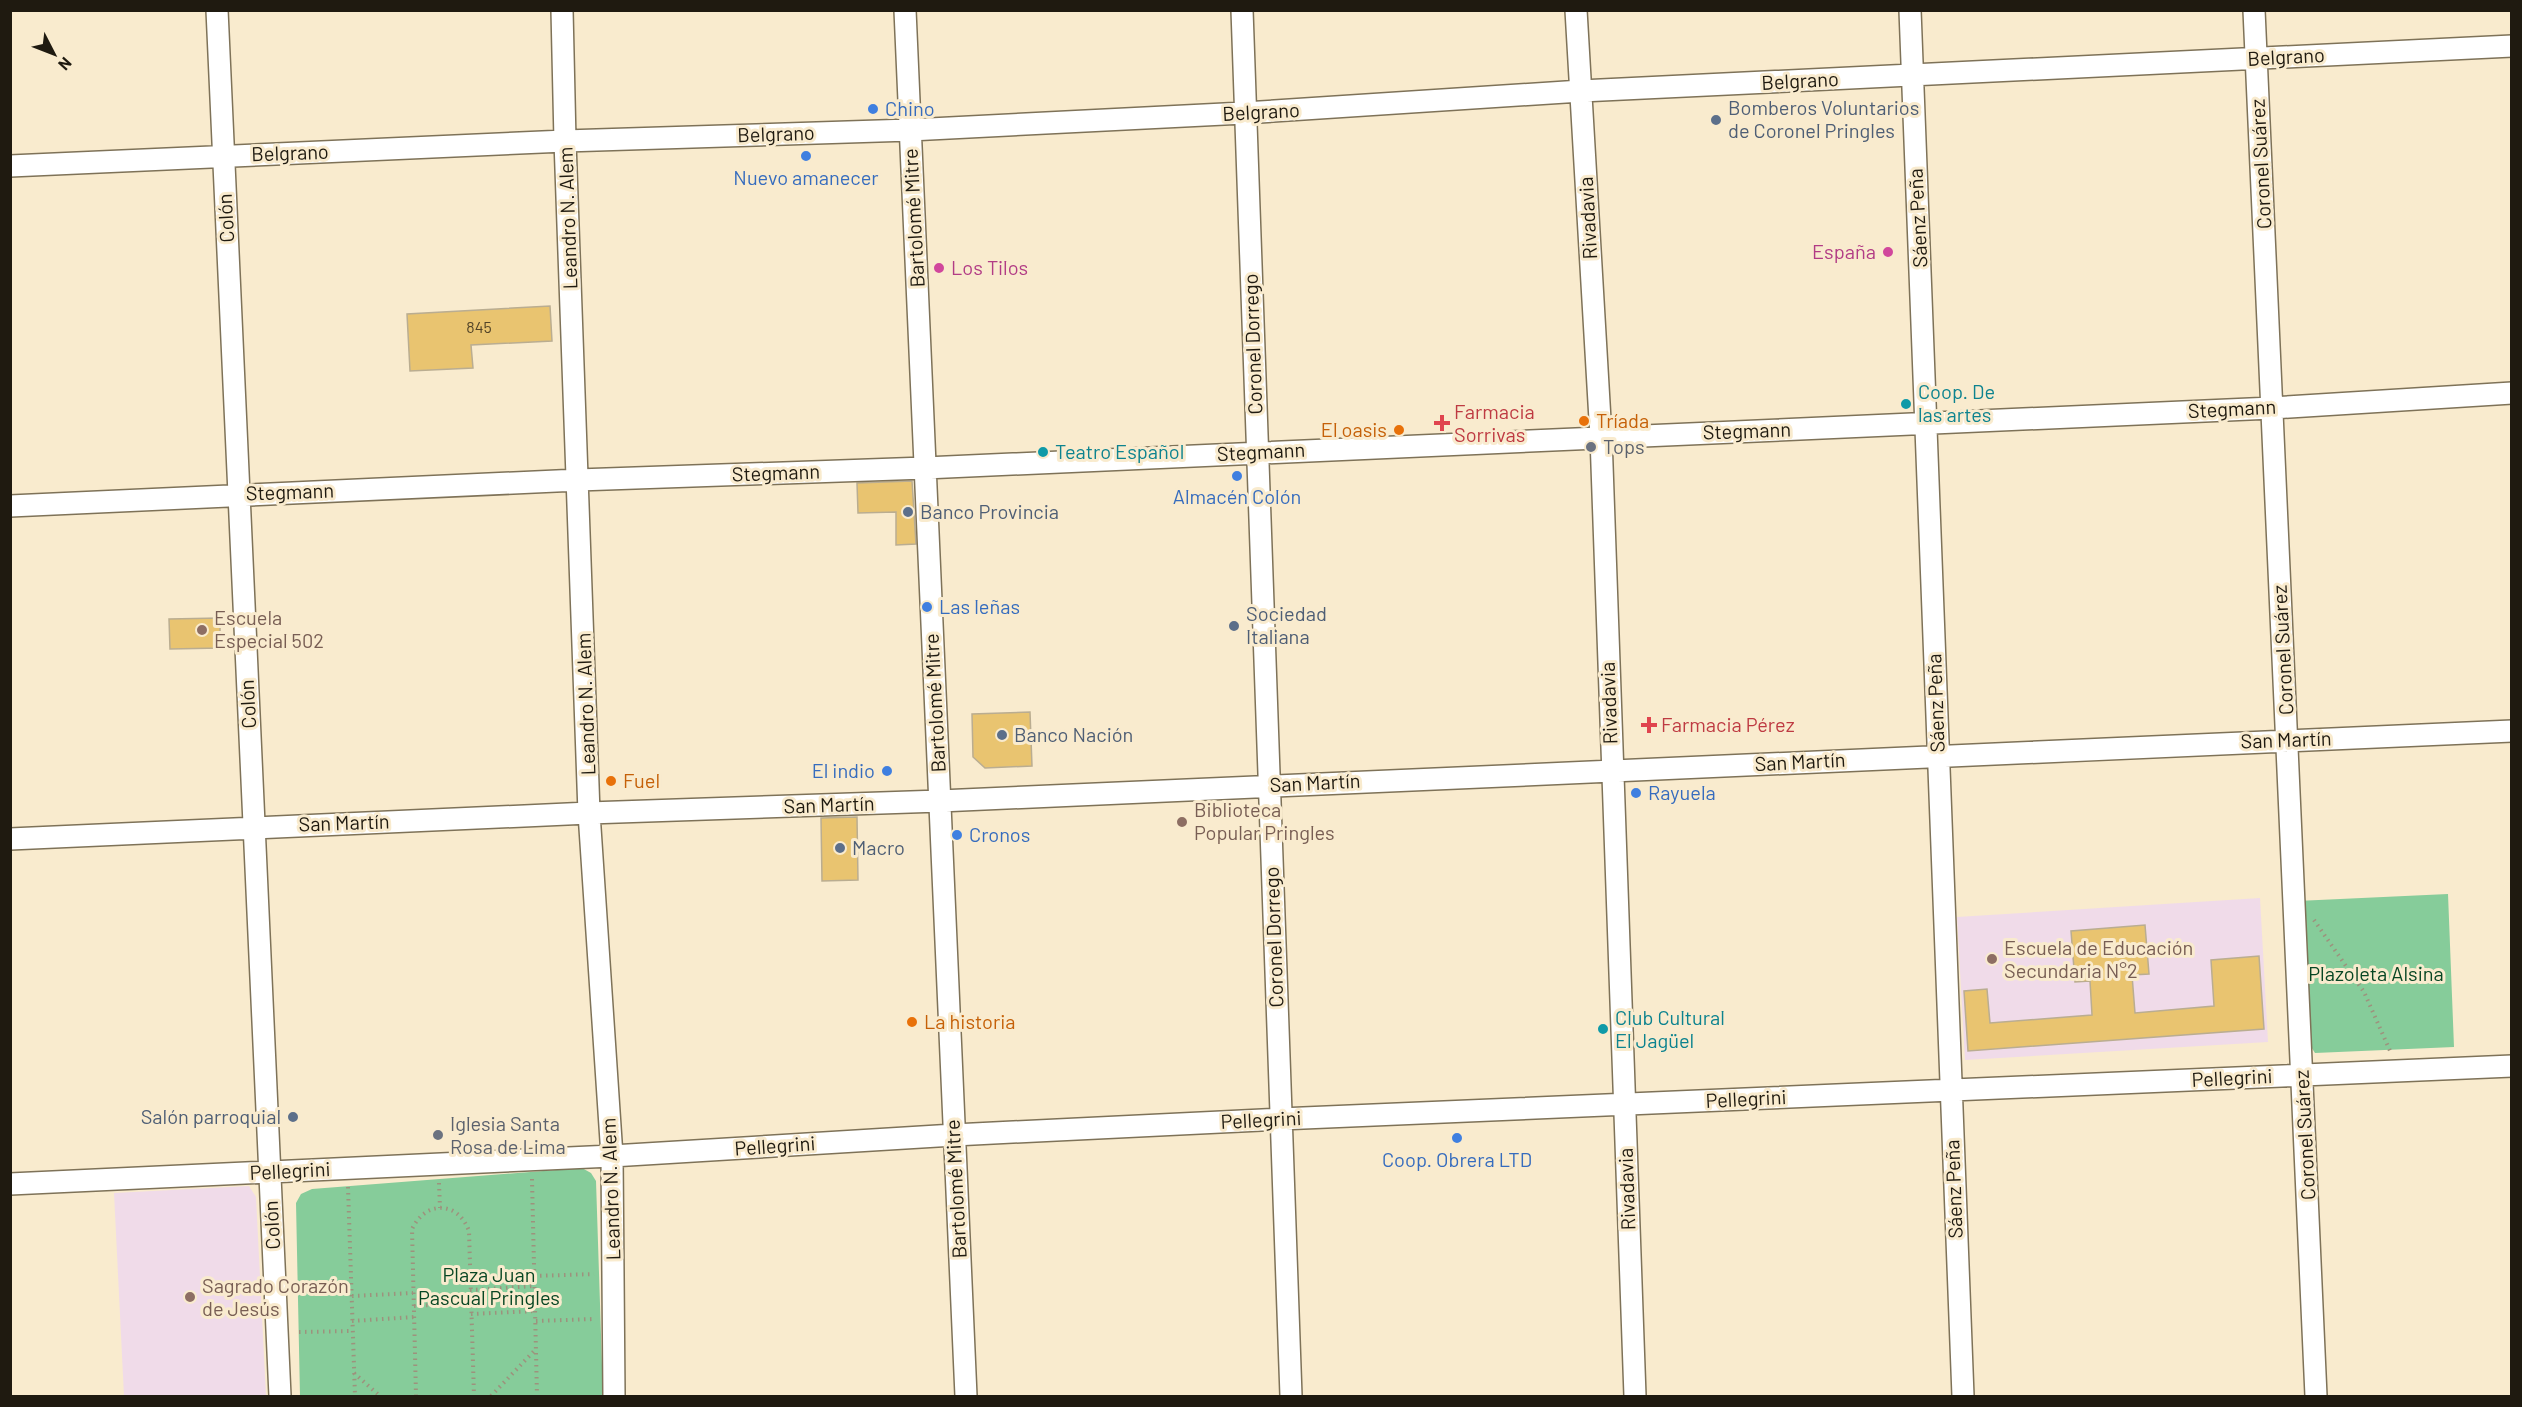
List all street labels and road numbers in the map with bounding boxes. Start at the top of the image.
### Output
street label: Belgrano [2247,42,2325,70]
street label: Belgrano [1761,66,1839,94]
street label: Belgrano [1222,97,1300,125]
street label: Coronel Suárez [2245,98,2275,230]
street label: Belgrano [737,120,815,146]
street label: Belgrano [251,139,329,165]
street label: Leandro N. Alem [553,146,581,290]
street label: Bartolomé Mitre [897,148,929,288]
street label: Sáenz Peña [1902,168,1932,268]
street label: Rivadavia [1573,176,1601,260]
street label: Colón [212,193,238,243]
street label: Coronel Dorrego [1238,273,1266,415]
street label: Stegmann [2187,394,2277,422]
street label: Stegmann [1702,416,1792,444]
street label: Stegmann [1216,437,1306,465]
street label: Stegmann [731,458,821,486]
street label: Stegmann [245,477,335,505]
street label: Coronel Suárez [2267,584,2297,716]
street label: Leandro N. Alem [571,632,599,776]
street label: Bartolomé Mitre [918,633,950,773]
street label: Sáenz Peña [1921,653,1949,753]
street label: Rivadavia [1595,661,1621,745]
street label: Colón [234,679,260,729]
street label: San Martín [2240,725,2332,753]
street label: San Martín [1754,747,1846,775]
street label: San Martín [1269,768,1361,796]
street label: San Martín [783,790,875,818]
street label: San Martín [298,808,390,836]
street label: Coronel Dorrego [1259,866,1287,1008]
street label: Pellegrini [2191,1063,2273,1091]
street label: Coronel Suárez [2289,1069,2319,1201]
street label: Pellegrini [1705,1084,1787,1112]
street label: Pellegrini [1220,1105,1302,1133]
street label: Leandro N. Alem [596,1117,624,1261]
street label: Bartolomé Mitre [939,1119,971,1259]
street label: Pellegrini [734,1130,816,1160]
street label: Sáenz Peña [1939,1139,1967,1239]
street label: Rivadavia [1613,1147,1639,1231]
street label: Pellegrini [249,1156,331,1184]
street label: Colón [258,1200,284,1250]

